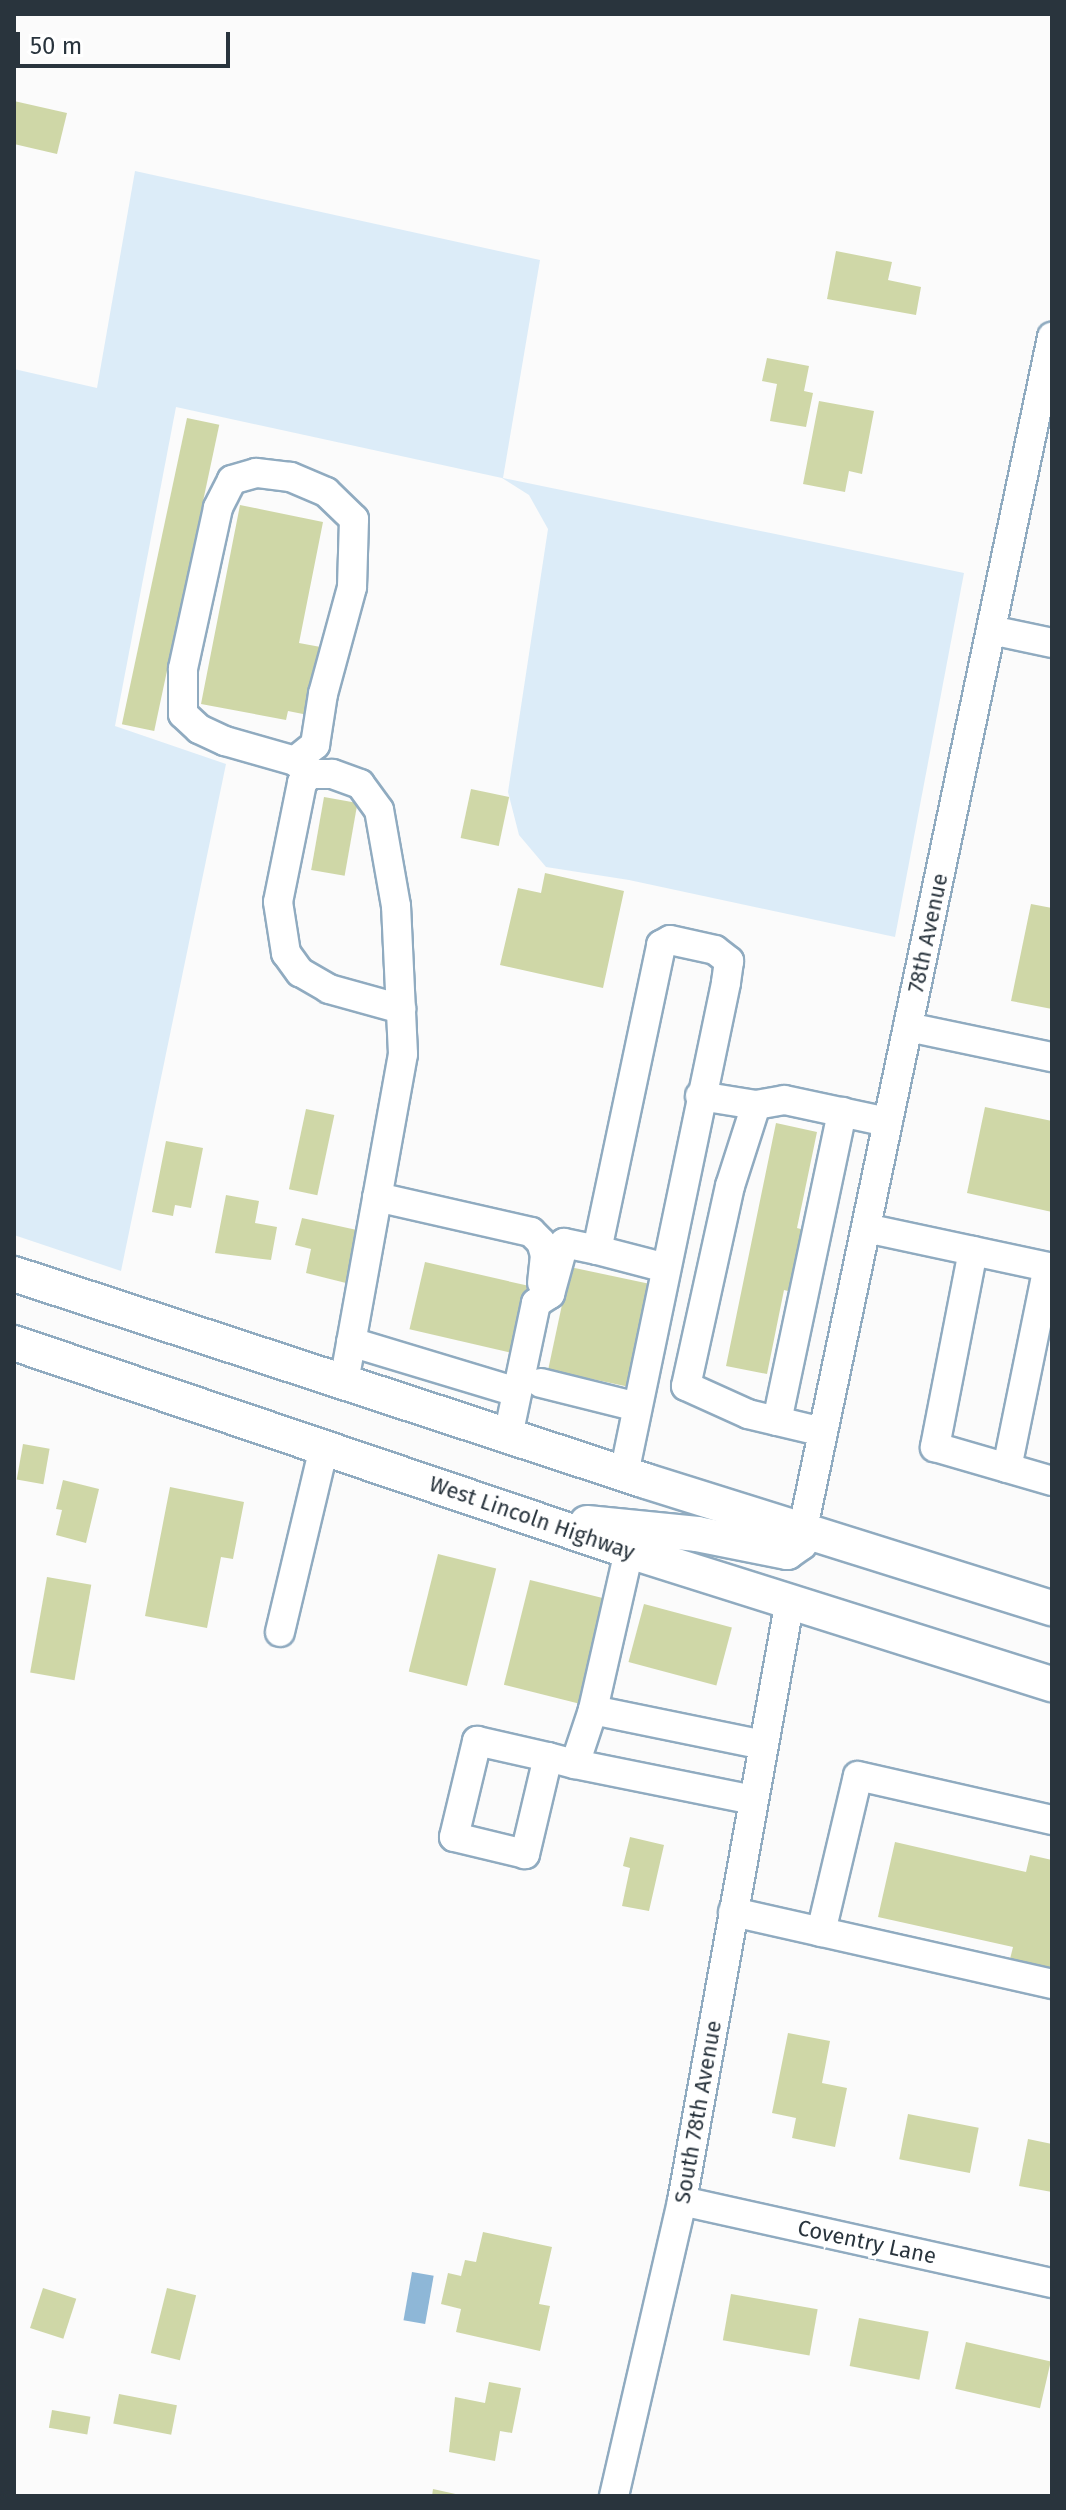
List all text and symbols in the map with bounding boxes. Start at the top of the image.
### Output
scale bar [20,16,234,66]
text: 50 m [30,32,82,60]
street label: 78th Avenue [902,871,954,995]
street label: West Lincoln Highway [426,1470,638,1566]
street label: South 78th Avenue [669,2018,727,2206]
street label: Coventry Lane [795,2214,939,2270]

